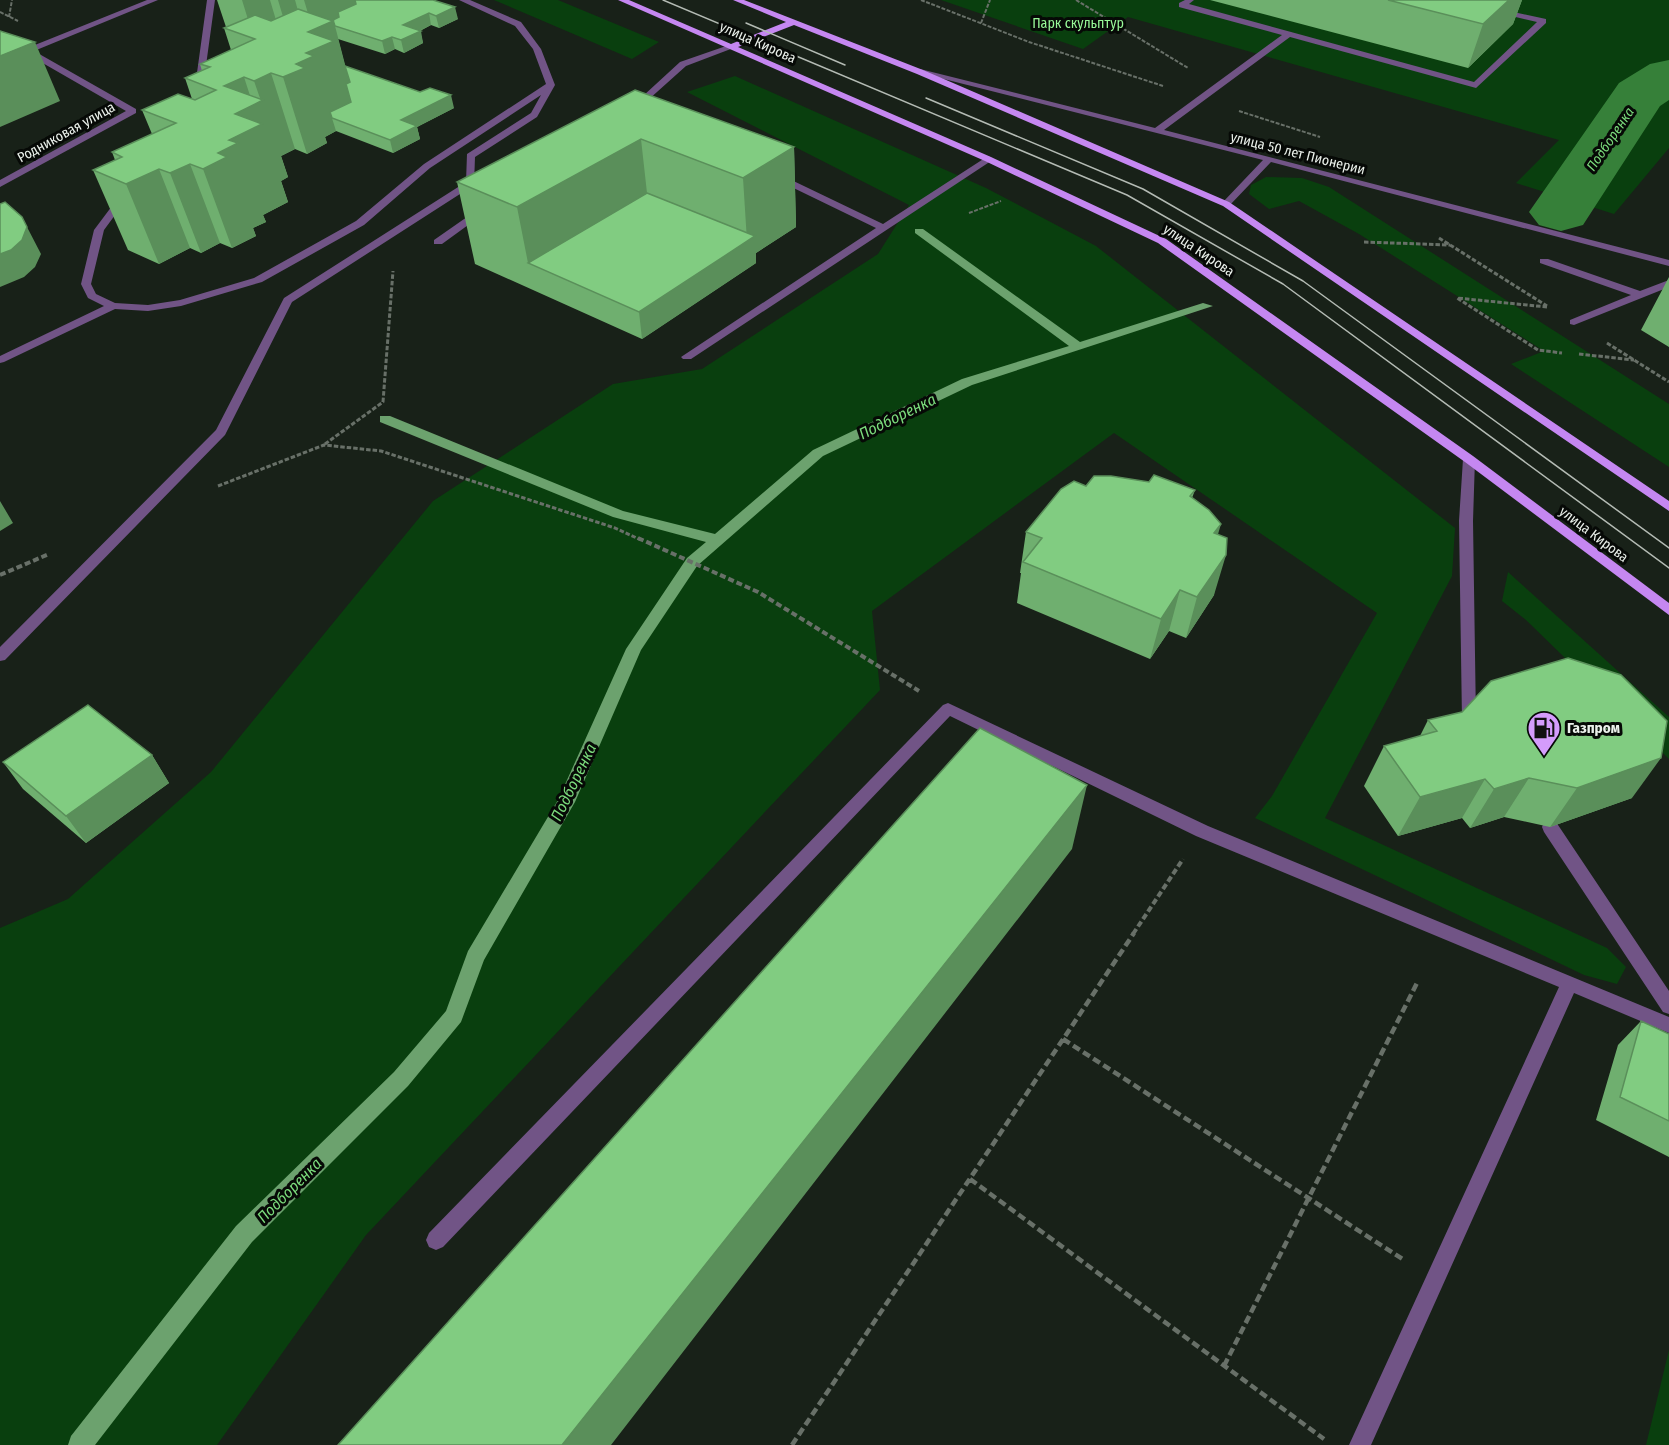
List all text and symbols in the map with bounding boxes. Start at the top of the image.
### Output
park label: Парк скульптур [1032,15,1124,32]
street label: улица Кирова [717,18,799,67]
street label: Родниковая улица [14,99,118,166]
water label: Подборенка [1583,104,1638,174]
street label: улица 50 лет Пионерии [1229,129,1367,178]
street label: улица Кирова [1160,220,1238,280]
water label: Подборенка [856,390,939,443]
street label: улица Кирова [1556,503,1632,566]
fuel station icon: Газпром [1526,710,1562,757]
place label: Газпром [1567,719,1620,737]
water label: Подборенка [547,741,600,824]
water label: Подборенка [253,1154,326,1227]

